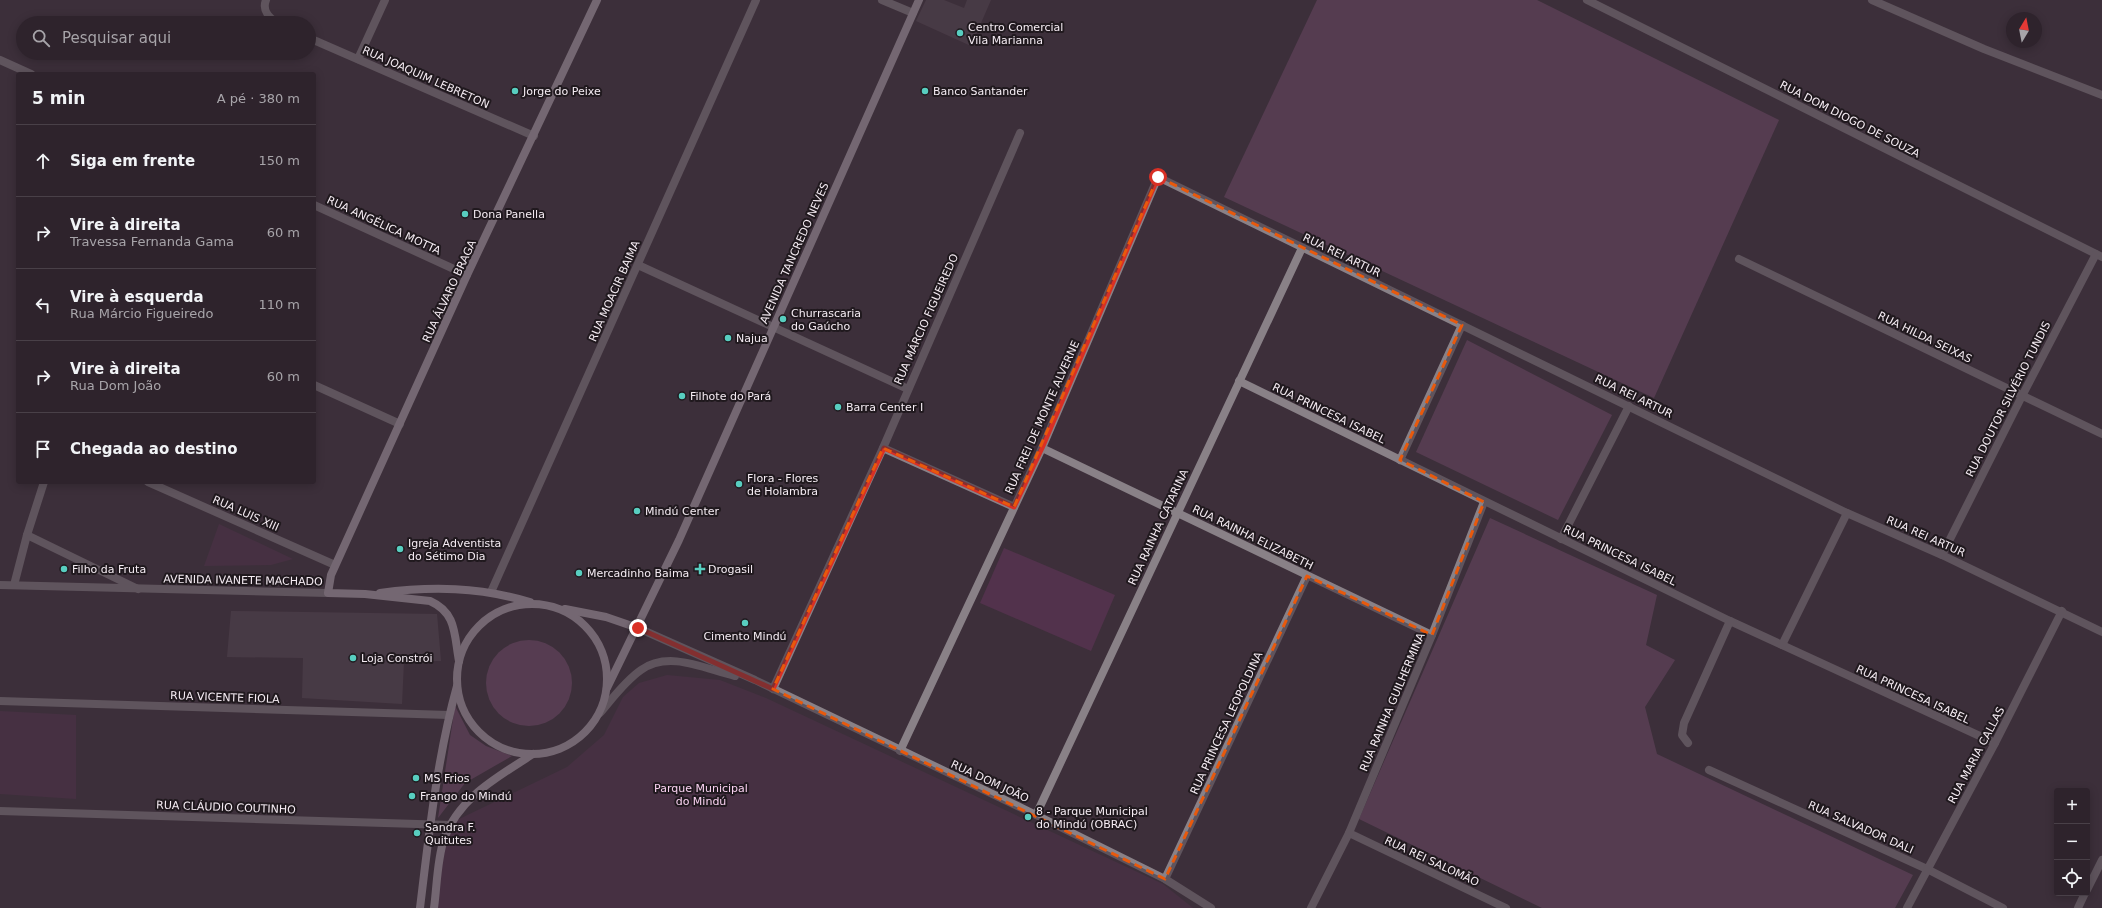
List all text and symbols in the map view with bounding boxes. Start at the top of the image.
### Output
north arrow [2006,12,2042,48]
search box [16,16,316,60]
place label: Centro Comercial Vila Marianna [968,21,1063,47]
icon: search [30,27,52,49]
marker: Centro Comercial Vila Marianna [955,28,965,38]
text: Pesquisar aqui [62,29,171,47]
street label: RUA JOAQUIM LEBRETON [360,44,491,111]
street label: RUA DOM DIOGO DE SOUZA [1778,78,1922,161]
place label: Jorge do Peixe [522,85,601,98]
place label: Banco Santander [933,85,1028,98]
marker: Jorge do Peixe [510,86,520,96]
marker: Banco Santander [920,86,930,96]
text: 5 min [32,88,85,108]
text: A pé · 380 m [217,91,300,106]
icon: ahead [32,150,54,172]
text: Siga em frente [70,152,195,170]
text: 150 m [258,153,300,168]
route start [1149,168,1167,186]
street label: AVENIDA TANCREDO NEVES [757,181,832,326]
street label: RUA ANGÉLICA MOTTA [325,193,443,258]
place label: Dona Panella [473,208,545,221]
marker: Dona Panella [460,209,470,219]
text: Vire à direita [70,216,181,234]
icon: right [32,222,54,244]
text: 60 m [267,225,300,240]
street label: RUA REI ARTUR [1301,231,1383,280]
text: Travessa Fernanda Gama [70,234,234,249]
street label: RUA ÁLVARO BRAGA [420,238,479,344]
street label: RUA MOACIR BAIMA [586,238,643,344]
street label: RUA MÁRCIO FIGUEIREDO [892,251,961,387]
text: Vire à esquerda [70,288,204,306]
icon: left [32,294,54,316]
text: 110 m [258,297,300,312]
text: Rua Márcio Figueiredo [70,306,213,321]
place label: Churrascaria do Gaúcho [791,307,861,333]
street label: RUA HILDA SEIXAS [1876,309,1974,366]
marker: Churrascaria do Gaúcho [778,314,788,324]
street label: RUA DOUTOR SILVÉRIO TUNDIS [1963,319,2053,479]
place label: Najua [736,332,768,345]
marker: Najua [723,333,733,343]
street label: RUA FREI DE MONTE ALVERNE [1003,338,1082,496]
text: Vire à direita [70,360,181,378]
icon: right [32,366,54,388]
text: 60 m [267,369,300,384]
street label: RUA REI ARTUR [1593,372,1675,421]
text: Rua Dom João [70,378,161,393]
street label: RUA PRINCESA ISABEL [1270,380,1388,447]
place label: Filhote do Pará [690,390,771,403]
marker: Filhote do Pará [677,391,687,401]
place label: Barra Center I [846,401,923,414]
marker: Barra Center I [833,402,843,412]
icon: arrive [32,438,54,460]
text: Chegada ao destino [70,440,238,458]
street label: RUA RAINHA CATARINA [1126,467,1191,587]
place label: Flora - Flores de Holambra [747,472,819,498]
marker: Flora - Flores de Holambra [734,479,744,489]
street label: RUA LUIS XIII [211,493,281,534]
street label: RUA RAINHA ELIZABETH [1190,502,1315,572]
place label: Mindú Center [645,505,719,518]
marker: Mindú Center [632,506,642,516]
street label: RUA REI ARTUR [1884,513,1968,560]
street label: RUA PRINCESA ISABEL [1561,522,1679,589]
place label: Igreja Adventista do Sétimo Dia [408,537,501,563]
marker: Igreja Adventista do Sétimo Dia [395,544,405,554]
place label: Filho da Fruta [72,563,146,576]
place label: Drogasil [708,563,753,576]
marker: Filho da Fruta [59,564,69,574]
marker: Drogasil [695,564,705,574]
place label: Mercadinho Baima [587,567,689,580]
marker: Mercadinho Baima [574,568,584,578]
street label: AVENIDA IVANETE MACHADO [163,573,323,588]
marker: Cimento Mindú [740,618,750,628]
route end [629,619,647,637]
place label: Cimento Mindú [703,630,787,643]
street label: RUA RAINHA GUILHERMINA [1357,630,1428,774]
street label: RUA PRINCESA LEOPOLDINA [1188,649,1265,797]
place label: Loja Constrói [361,652,432,665]
marker: Loja Constrói [348,653,358,663]
street label: RUA PRINCESA ISABEL [1854,662,1972,727]
street label: RUA VICENTE FIOLA [170,689,280,706]
street label: RUA MARIA CALLAS [1945,705,2008,806]
street label: RUA DOM JOÃO [949,758,1031,805]
place label: MS Frios [424,772,470,785]
marker: MS Frios [411,773,421,783]
park label: Parque Municipal do Mindú [654,782,748,808]
map controls [2054,788,2090,896]
button: + [2054,788,2090,824]
place label: Frango do Mindú [420,790,512,803]
marker: Frango do Mindú [407,791,417,801]
street label: RUA SALVADOR DALI [1806,798,1916,857]
street label: RUA CLÁUDIO COUTINHO [156,799,296,816]
place label: 8 - Parque Municipal do Mindú (OBRAC) [1036,805,1148,831]
marker: 8 - Parque Municipal do Mindú (OBRAC) [1023,812,1033,822]
place label: Sandra F. Quitutes [425,821,476,847]
button: − [2054,824,2090,860]
marker: Sandra F. Quitutes [412,828,422,838]
street label: RUA REI SALOMÃO [1383,834,1481,889]
button: locate [2054,860,2090,896]

